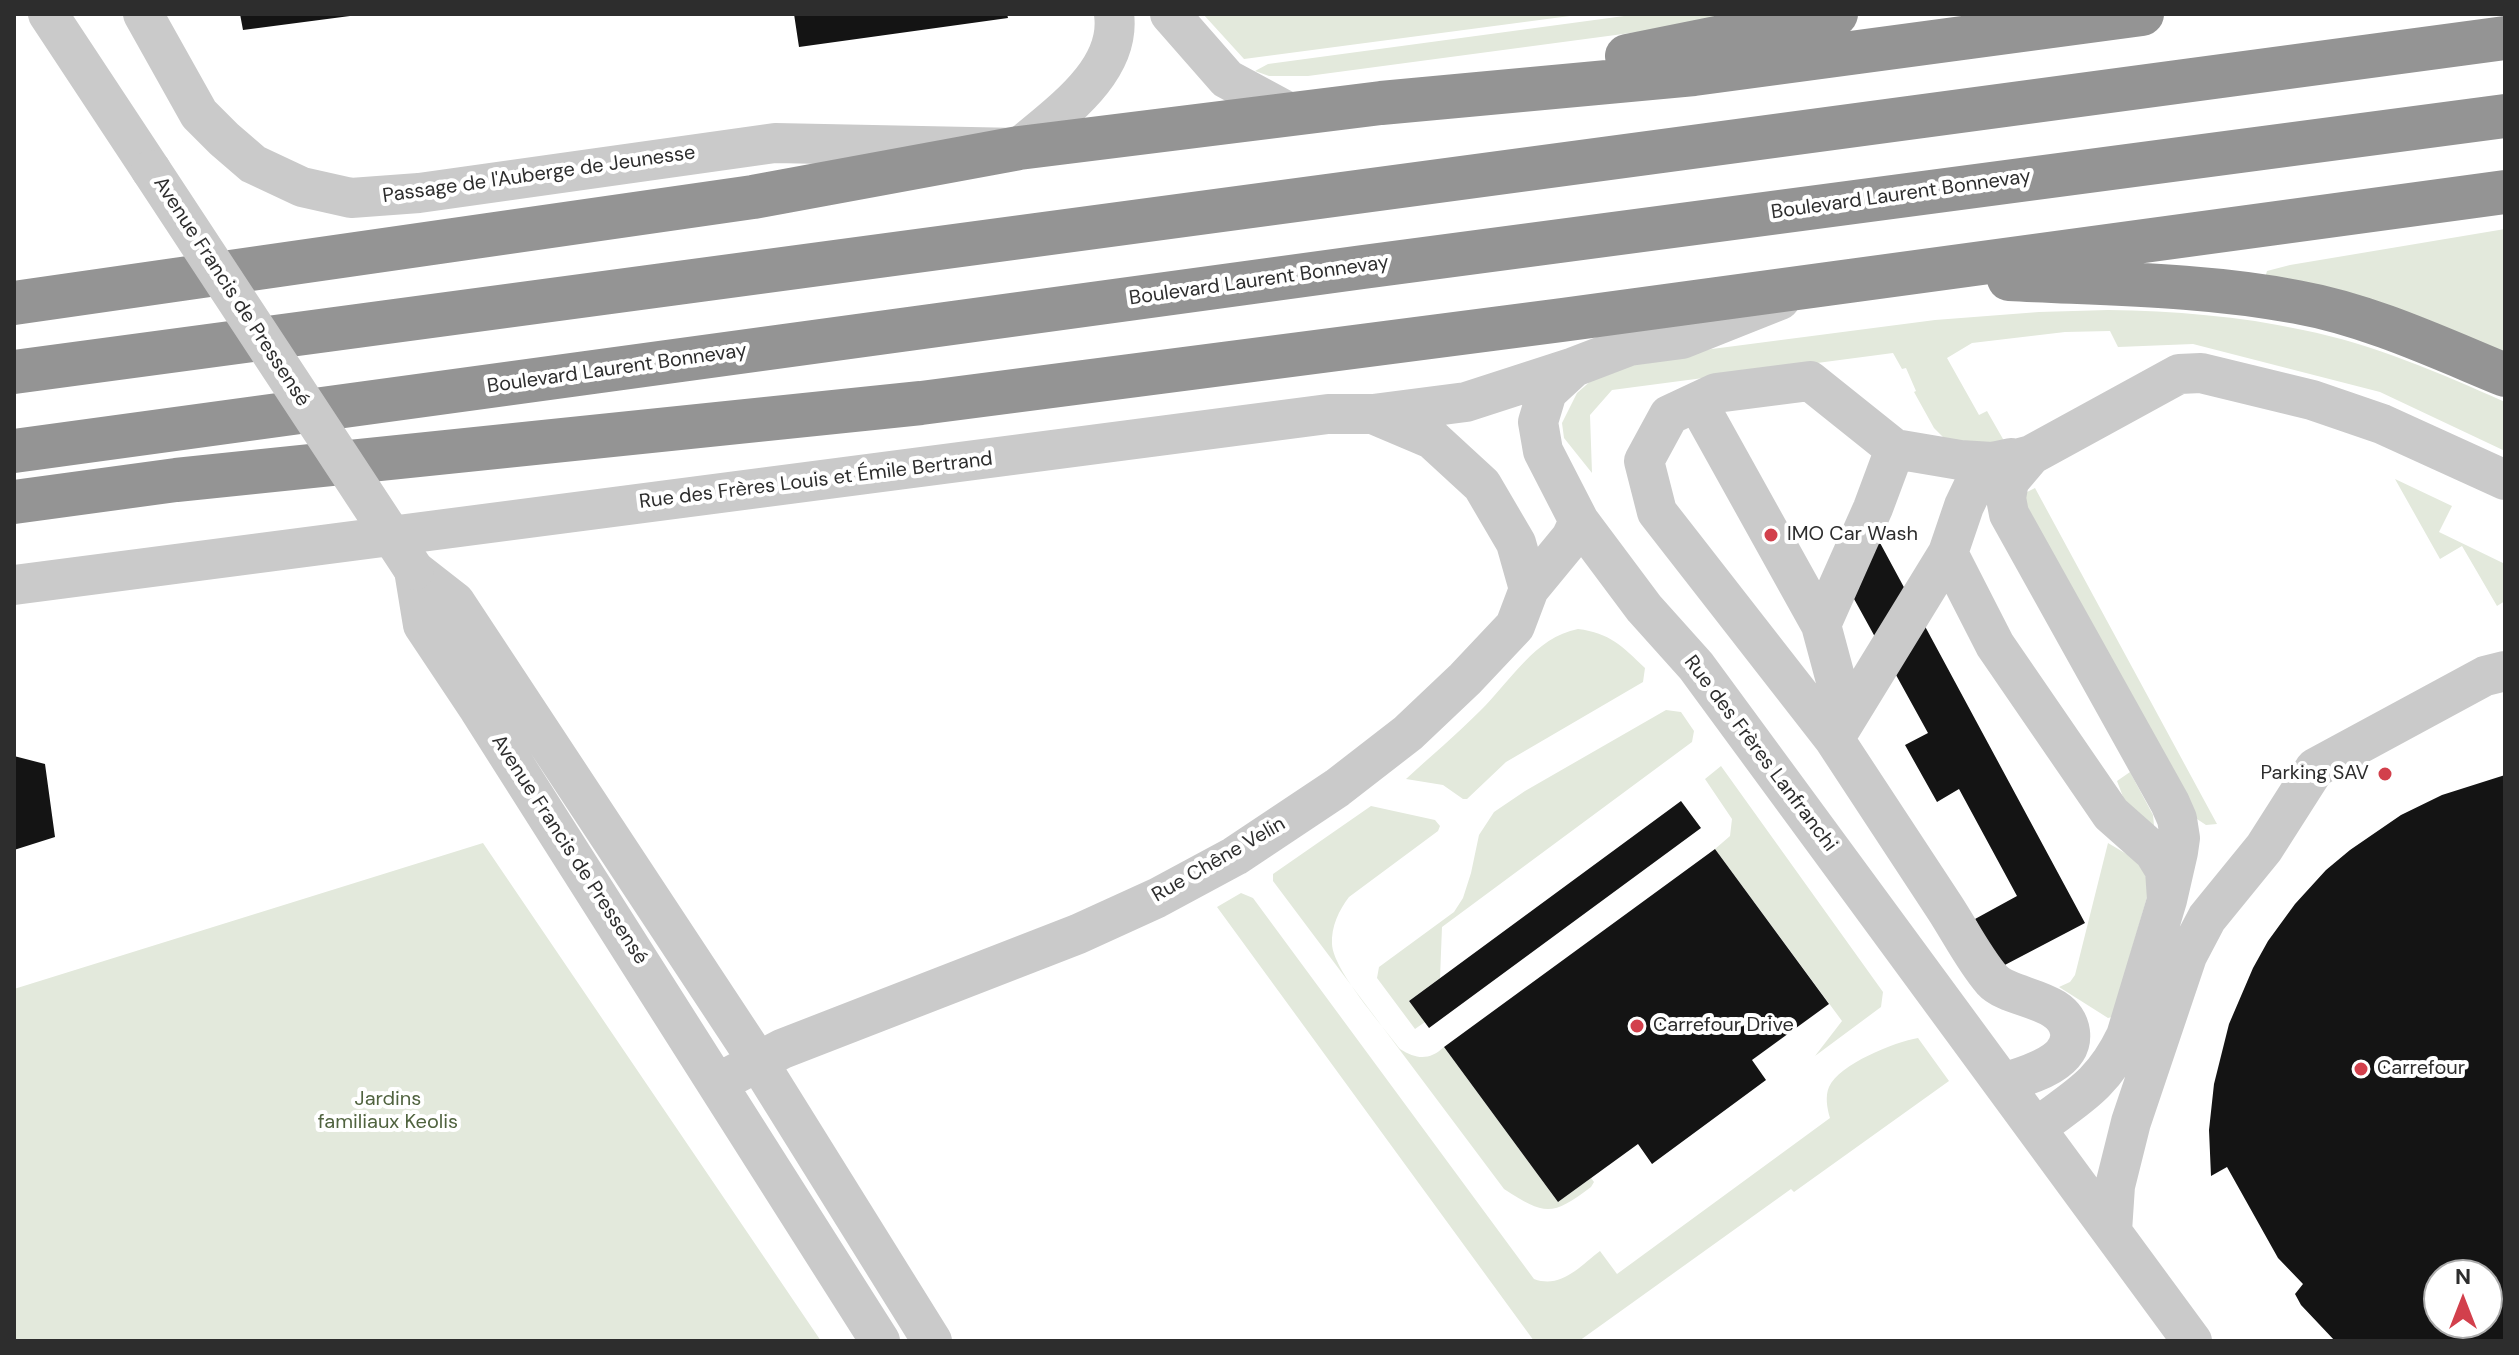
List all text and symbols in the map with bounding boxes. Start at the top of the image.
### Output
street label: Passage de l'Auberge de Jeunesse [381,141,697,209]
street label: Boulevard Laurent Bonnevay [1770,165,2032,225]
street label: Avenue Francis de Pressensé [148,173,314,411]
street label: Boulevard Laurent Bonnevay [1128,251,1390,311]
street label: Boulevard Laurent Bonnevay [486,339,748,399]
street label: Rue des Frères Louis et Émile Bertrand [638,447,994,515]
place label: IMO Car Wash [1787,523,1918,547]
marker: IMO Car Wash [1762,526,1780,544]
street label: Rue des Frères Lanfranchi [1678,651,1842,857]
street label: Avenue Francis de Pressensé [486,731,652,969]
place label: Parking SAV [2260,762,2369,786]
marker: Parking SAV [2376,765,2394,783]
street label: Rue Chêne Velin [1148,812,1290,908]
place label: Carrefour Drive [1653,1014,1794,1038]
marker: Carrefour Drive [1628,1017,1646,1035]
place label: Carrefour [2377,1057,2465,1081]
marker: Carrefour [2352,1060,2370,1078]
park label: Jardins familiaux Keolis [318,1088,458,1135]
north arrow [2423,1259,2503,1339]
text: N [2455,1262,2471,1291]

